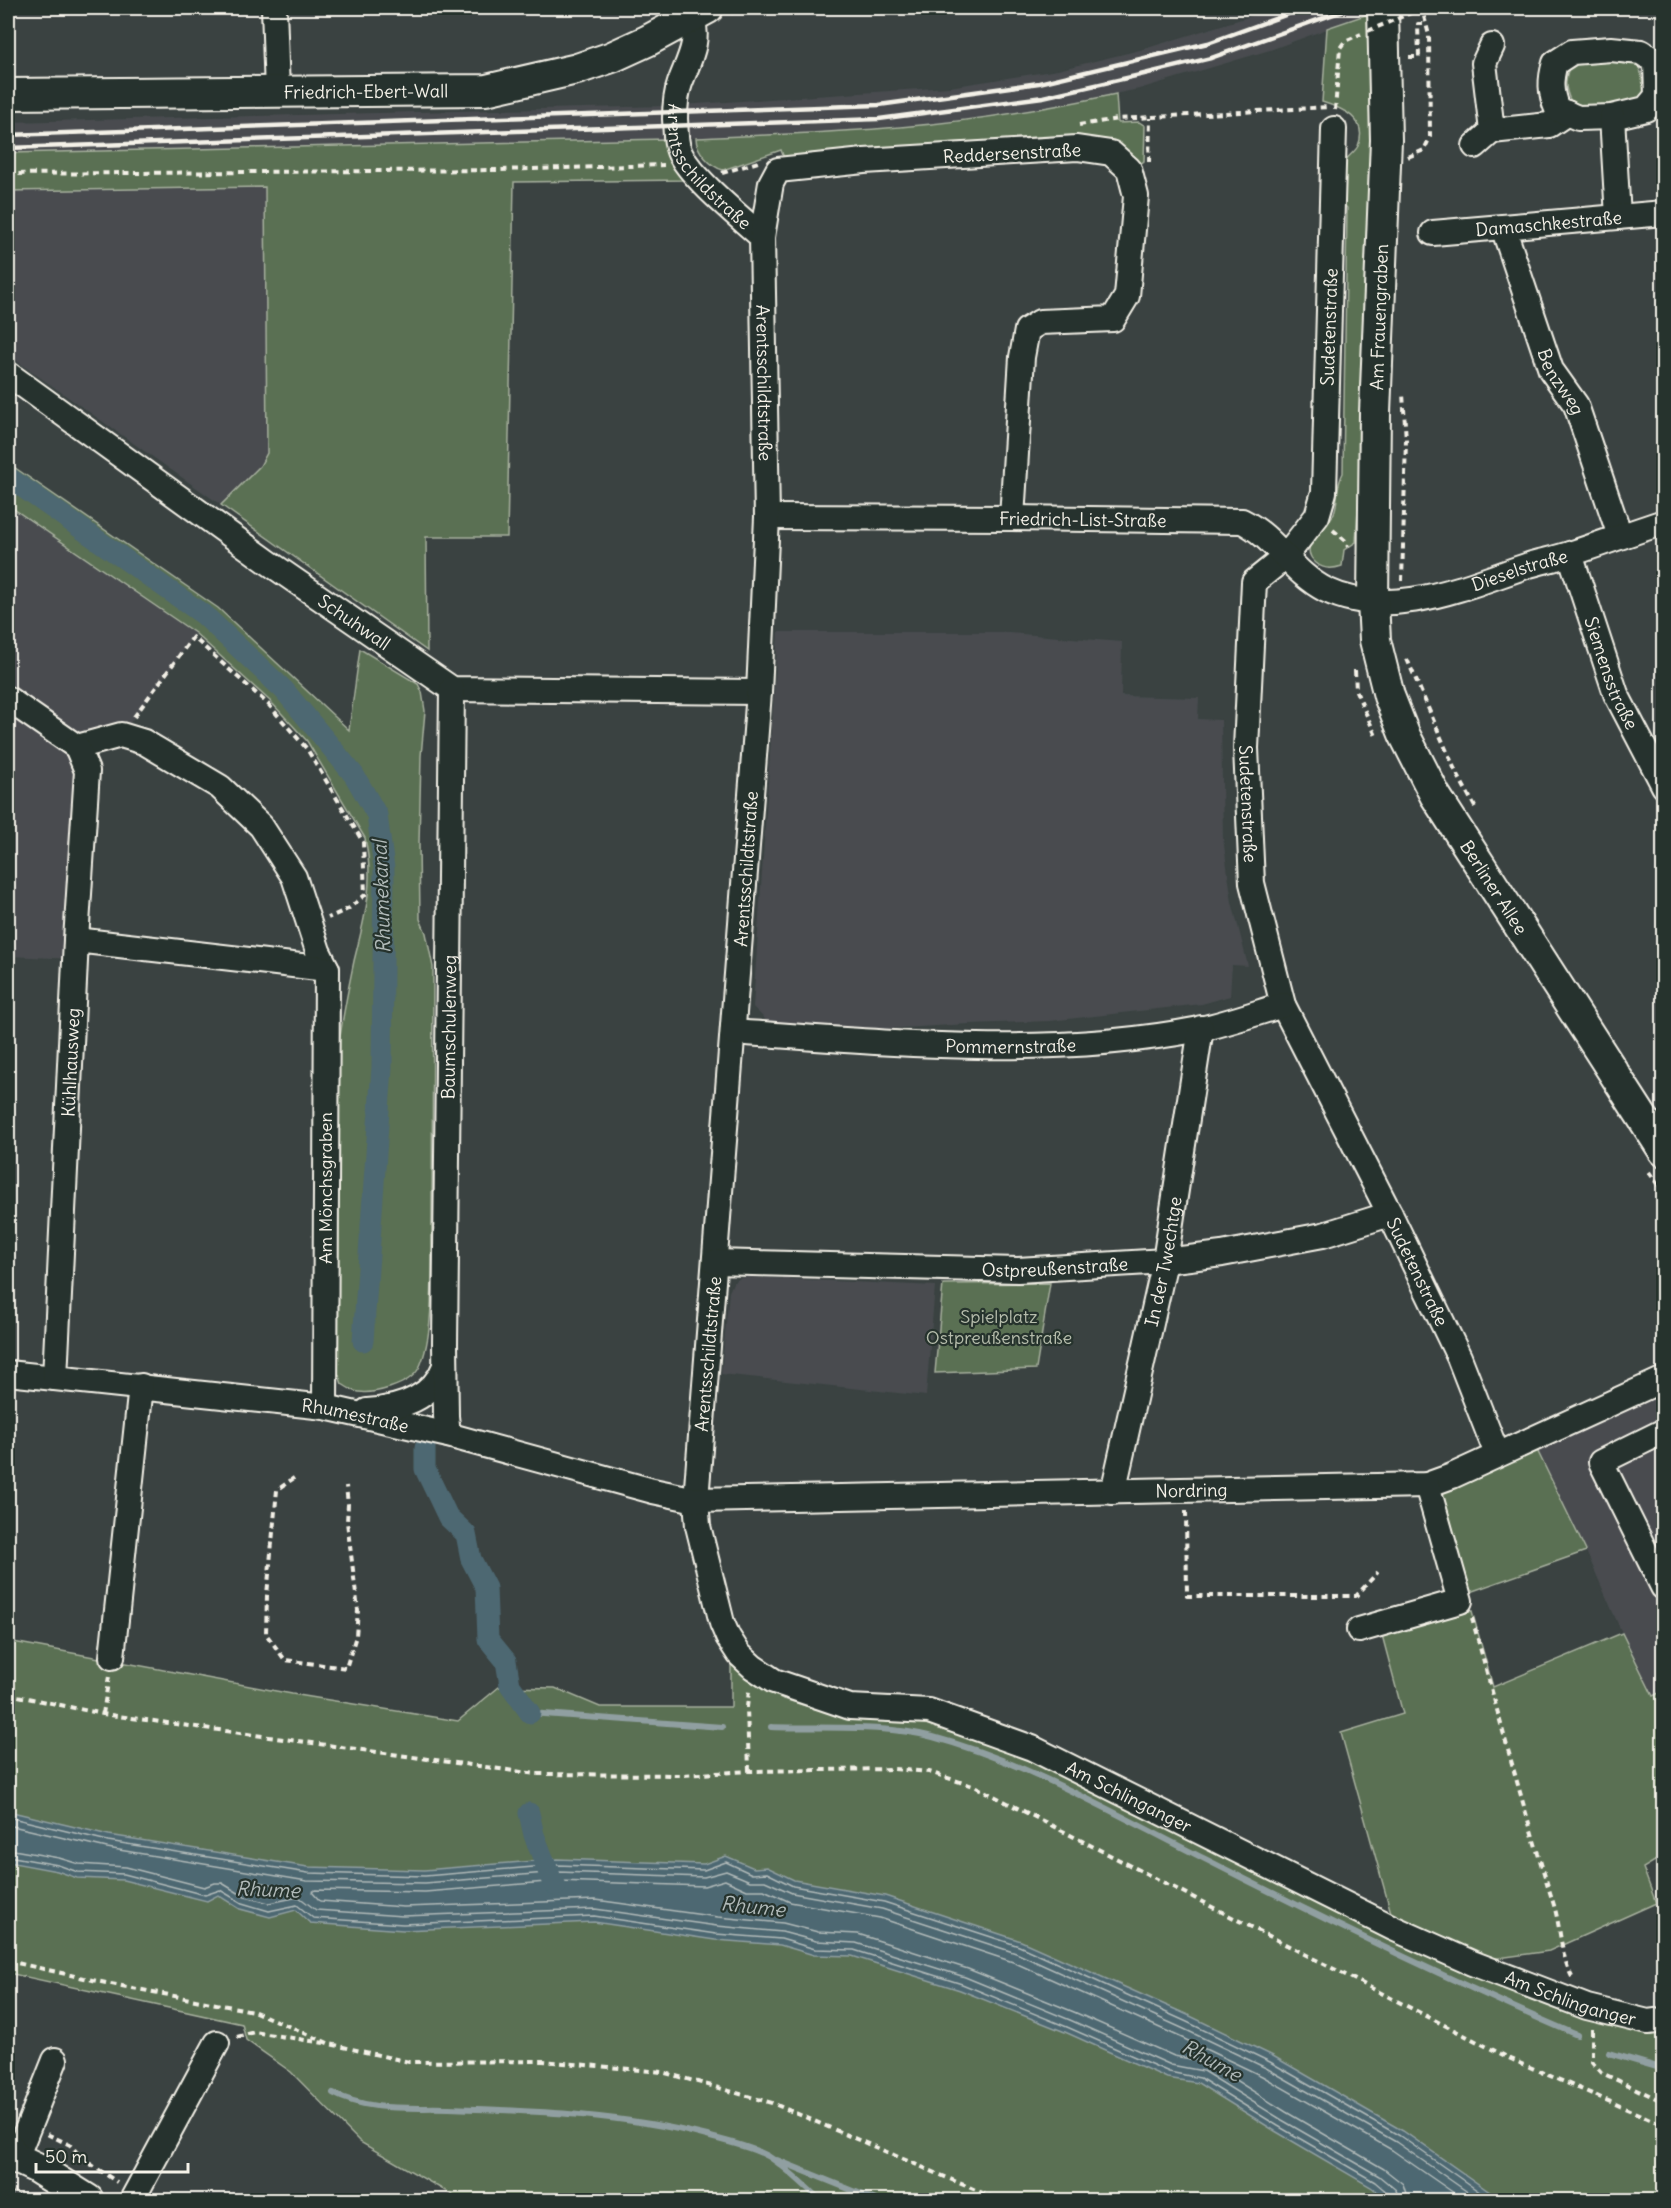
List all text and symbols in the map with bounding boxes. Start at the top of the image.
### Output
street label: Friedrich-Ebert-Wall [284,79,448,103]
street label: Arentsschildstraße [663,103,756,234]
street label: Reddersenstraße [942,138,1082,168]
street label: Damaschkestraße [1474,205,1623,241]
street label: Am Frauengraben [1365,243,1393,391]
street label: Sudetenstraße [1315,268,1343,386]
street label: Arentsschildtstraße [752,304,777,461]
street label: Benzweg [1533,345,1590,418]
street label: Friedrich-List-Straße [999,506,1167,532]
street label: Dieselstraße [1468,544,1570,596]
street label: Schuhwall [314,589,395,655]
street label: Siemensstraße [1580,614,1644,733]
street label: Sudetenstraße [1234,744,1263,863]
street label: Arentsschildtstraße [729,790,763,948]
street label: Berliner Allee [1456,836,1533,939]
water label: Rhumekanal [366,838,395,954]
street label: Baumschulenweg [436,955,461,1099]
street label: Kühlhausweg [56,1007,84,1117]
street label: Pommernstraße [945,1033,1077,1058]
street label: Am Mönchsgraben [314,1112,337,1264]
street label: In der Twechtge [1139,1195,1186,1329]
street label: Sudetenstraße [1382,1214,1454,1330]
street label: Ostpreußenstraße [981,1252,1129,1282]
street label: Arentsschildtstraße [690,1275,726,1433]
park label: Spielplatz Ostpreußenstraße [926,1305,1072,1349]
street label: Rhumestraße [301,1393,411,1437]
street label: Nordring [1155,1478,1228,1502]
street label: Am Schlinganger [1062,1755,1196,1838]
water label: Rhume [235,1875,302,1903]
water label: Rhume [720,1890,787,1922]
street label: Am Schlinganger [1501,1965,1639,2030]
water label: Rhume [1178,2034,1247,2087]
scale bar [36,2136,188,2174]
text: 50 m [45,2145,87,2168]

